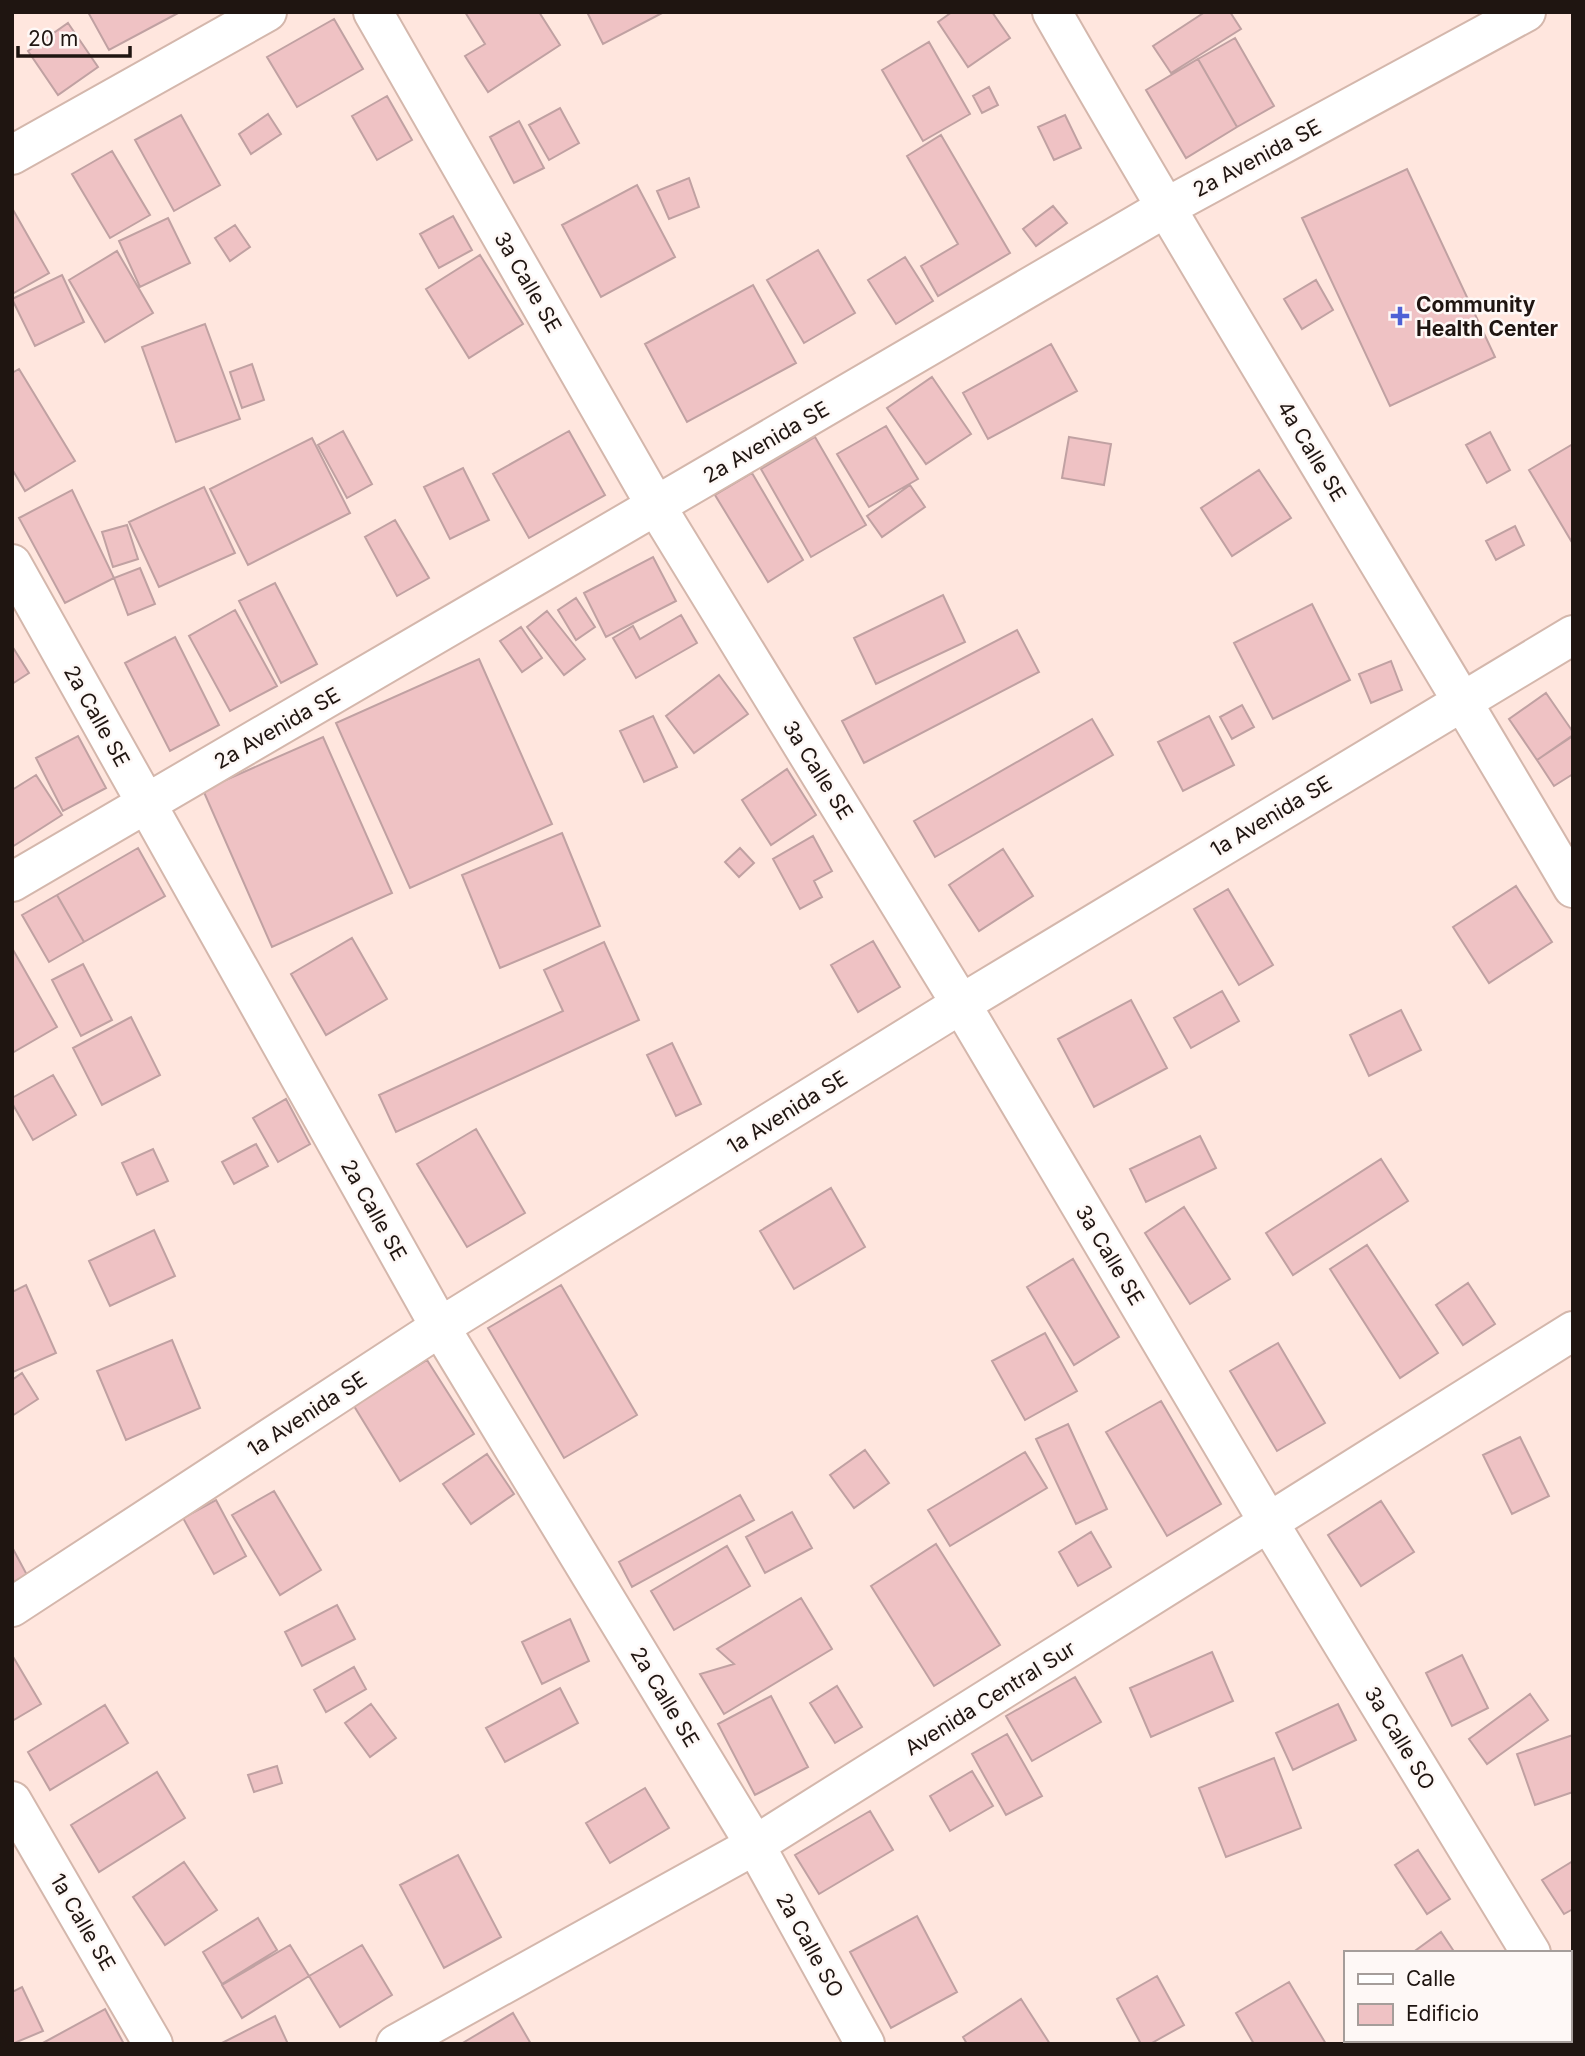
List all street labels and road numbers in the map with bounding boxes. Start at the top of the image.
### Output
street label: 2a Avenida SE [1189,114,1325,202]
street label: 3a Calle SE [489,227,567,337]
street label: 2a Avenida SE [699,396,833,488]
street label: 4a Calle SE [1272,396,1352,506]
street label: 2a Calle SE [59,661,135,771]
street label: 2a Avenida SE [210,682,344,774]
street label: 3a Calle SE [778,716,858,824]
street label: 1a Avenida SE [1206,770,1336,862]
street label: 1a Avenida SE [722,1065,852,1159]
street label: 2a Calle SE [336,1155,412,1265]
street label: 3a Calle SE [1070,1200,1150,1310]
street label: 1a Avenida SE [243,1366,371,1462]
street label: Avenida Central Sur [900,1635,1080,1761]
street label: 2a Calle SE [625,1643,705,1751]
street label: 3a Calle SO [1360,1682,1440,1794]
street label: 1a Calle SE [45,1869,121,1975]
street label: 2a Calle SO [771,1888,849,2002]

